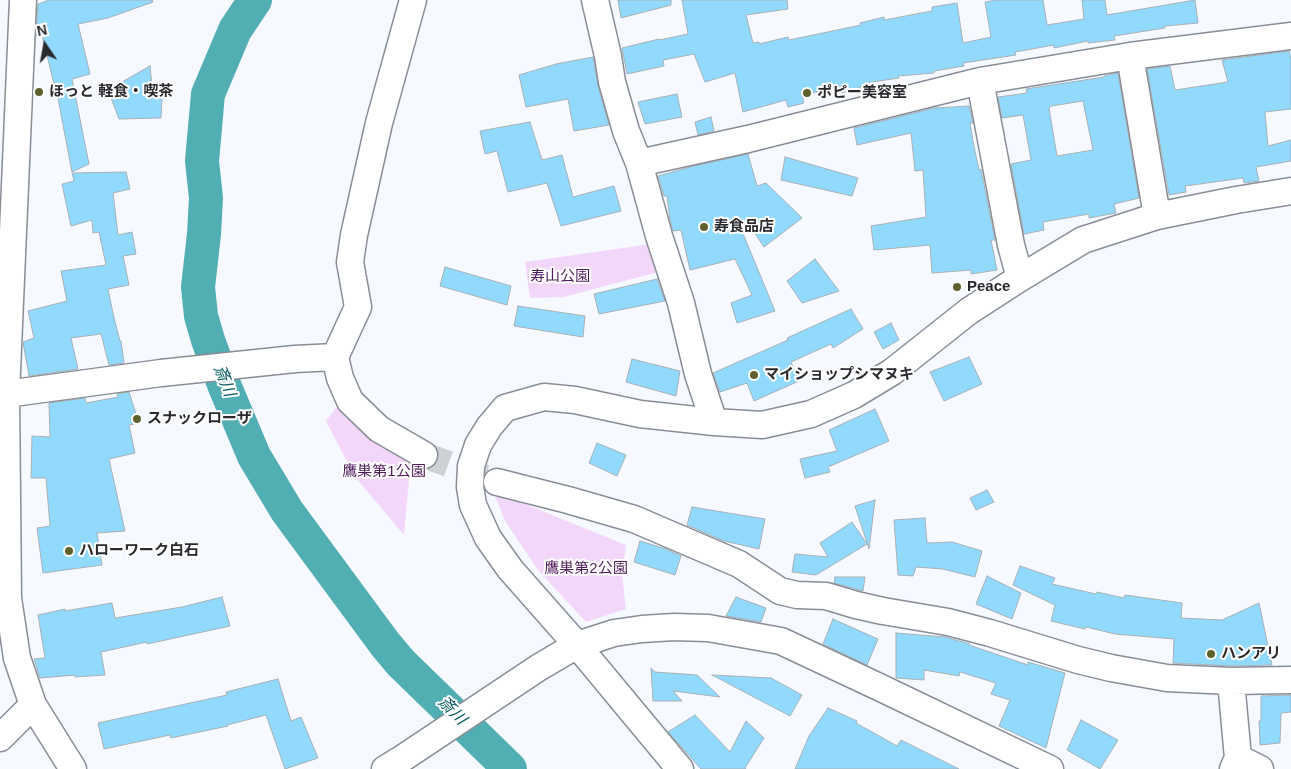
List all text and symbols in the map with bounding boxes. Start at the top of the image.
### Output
north arrow [20,20,70,70]
text: N [35,21,48,39]
place label: ほっと 軽食・喫茶 [49,83,173,101]
place label: ポピー美容室 [817,84,907,102]
marker: ほっと 軽食・喫茶 [33,86,45,98]
marker: ポピー美容室 [801,87,813,99]
place label: 寿食品店 [714,218,774,236]
marker: 寿食品店 [698,221,710,233]
park label: 寿山公園 [530,268,590,286]
place label: Peace [967,278,1010,296]
marker: Peace [951,281,963,293]
water label: 斎川 [209,363,239,399]
place label: マイショップシマヌキ [764,366,914,384]
marker: マイショップシマヌキ [748,369,760,381]
place label: スナックローザ [147,410,252,428]
marker: スナックローザ [131,413,143,425]
park label: 鷹巣第1公園 [342,463,426,481]
place label: ハローワーク白石 [79,542,199,560]
marker: ハローワーク白石 [63,545,75,557]
park label: 鷹巣第2公園 [544,560,628,578]
place label: ハンアリ [1221,645,1281,663]
marker: ハンアリ [1205,648,1217,660]
water label: 斎川 [434,693,470,729]

